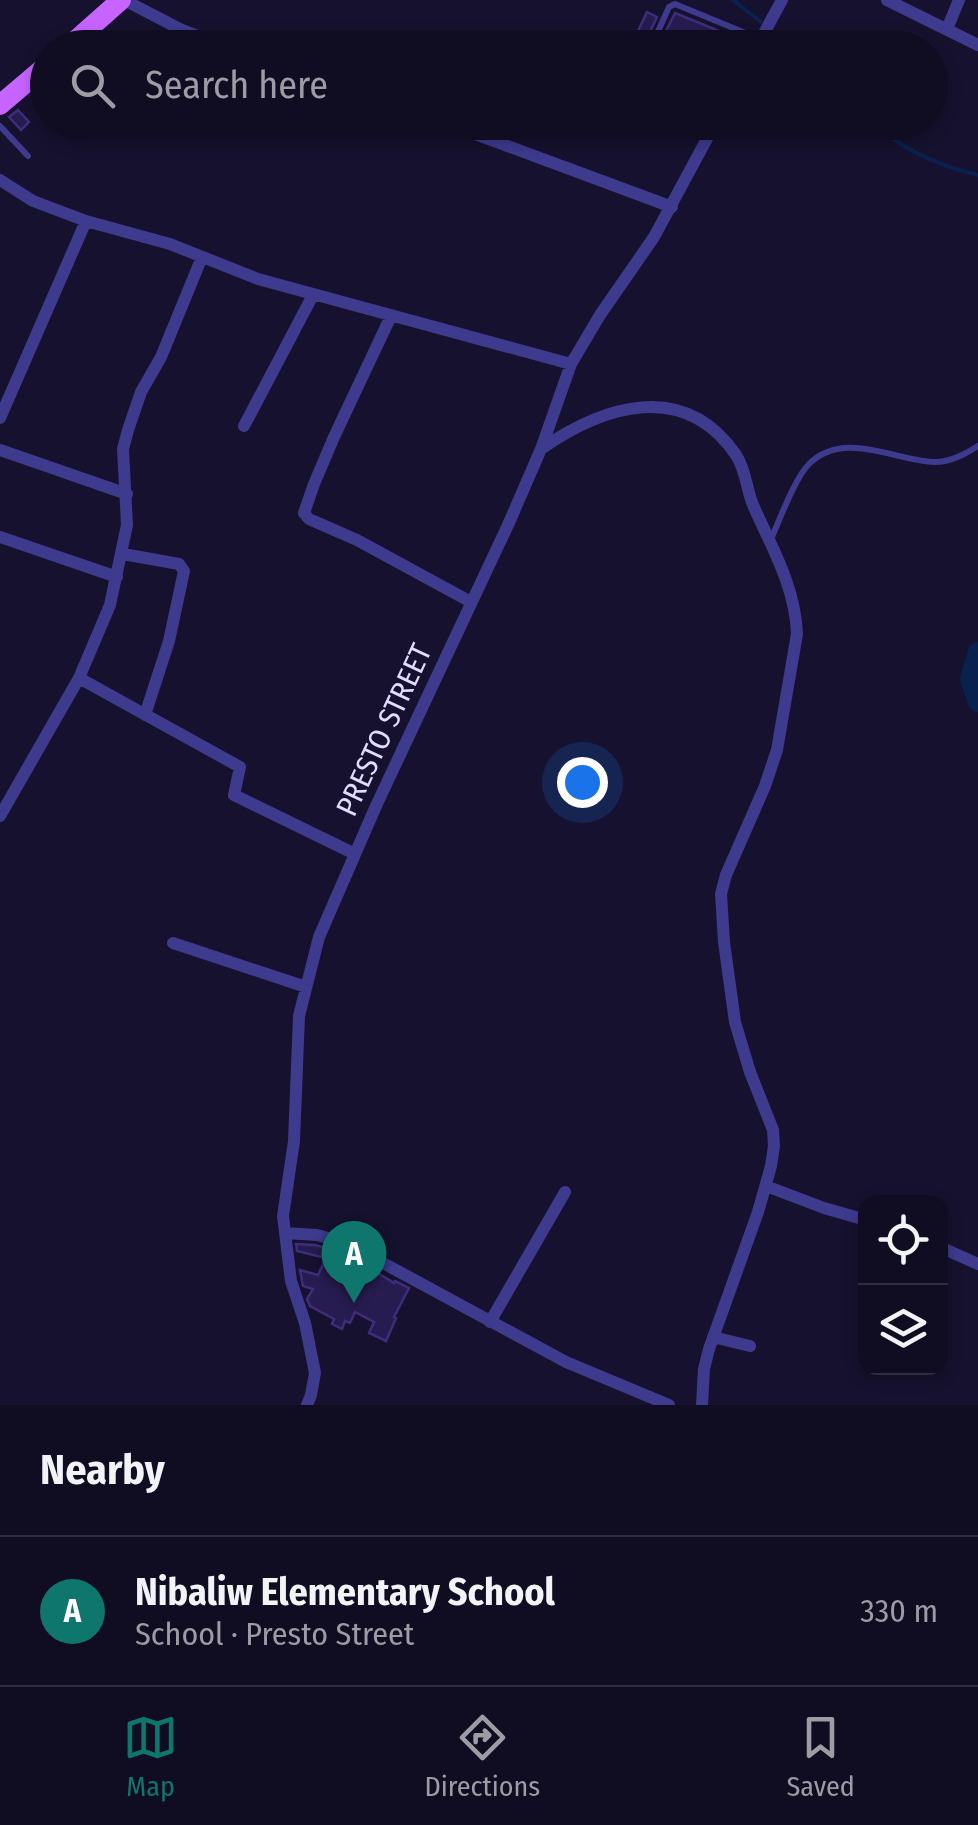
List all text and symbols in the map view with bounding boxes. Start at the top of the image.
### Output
search box [30,30,948,140]
icon: search [65,58,120,113]
text: Search here [145,62,328,108]
street label: PRESTO STREET [329,638,440,822]
your location [557,757,608,808]
map controls [858,1195,948,1375]
button: locate [858,1195,948,1285]
pin: A [322,1220,386,1303]
button: layers [858,1285,948,1375]
text: Nearby [40,1445,165,1495]
text: Nibaliw Elementary School [135,1569,555,1615]
text: A [64,1592,81,1630]
text: 330 m [860,1592,938,1630]
text: School · Presto Street [135,1615,414,1653]
tab: Map [123,1710,178,1803]
tab: Directions [424,1710,540,1803]
tab: Saved [786,1710,855,1803]

